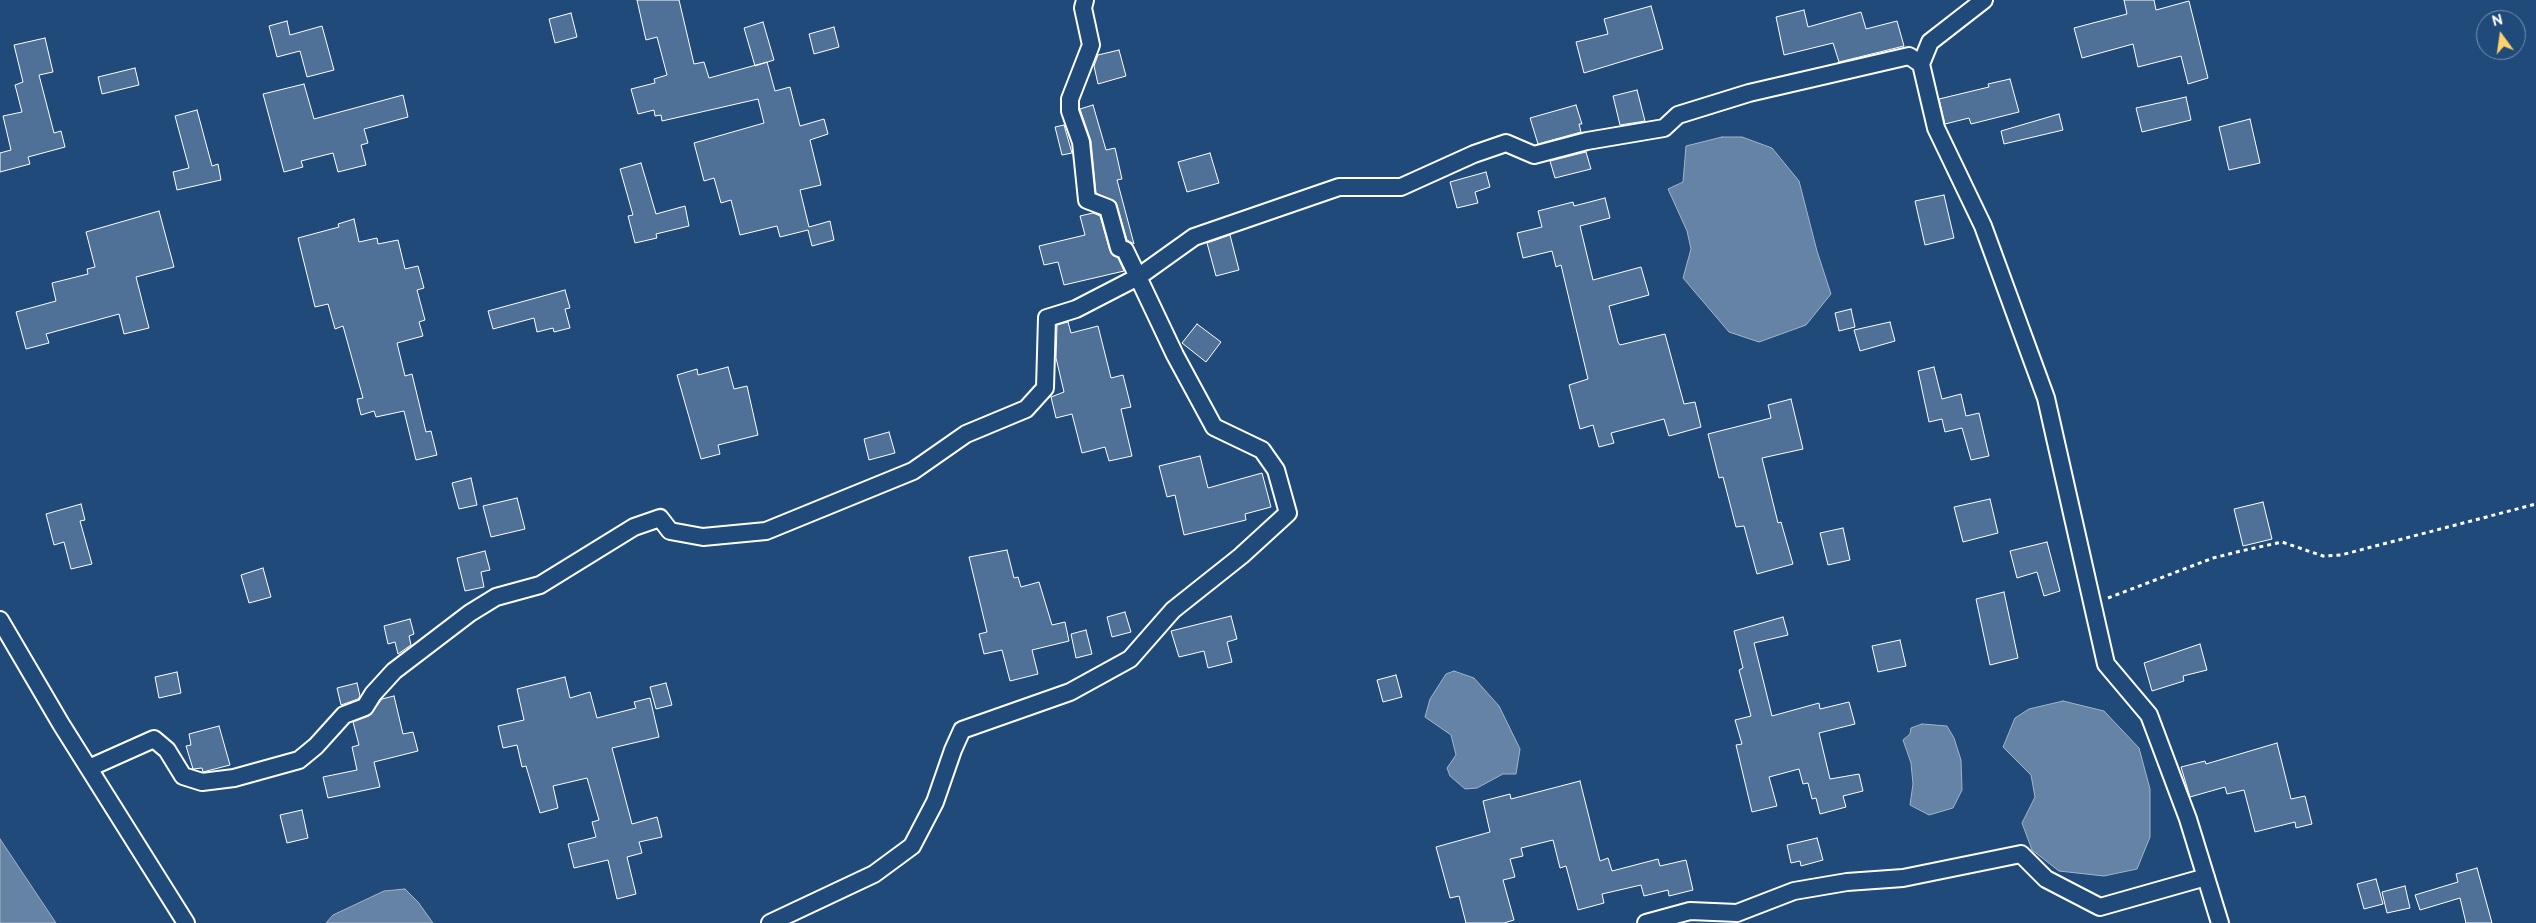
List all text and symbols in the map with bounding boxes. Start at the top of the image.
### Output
north arrow [2476,10,2526,60]
text: N [2490,11,2505,30]

